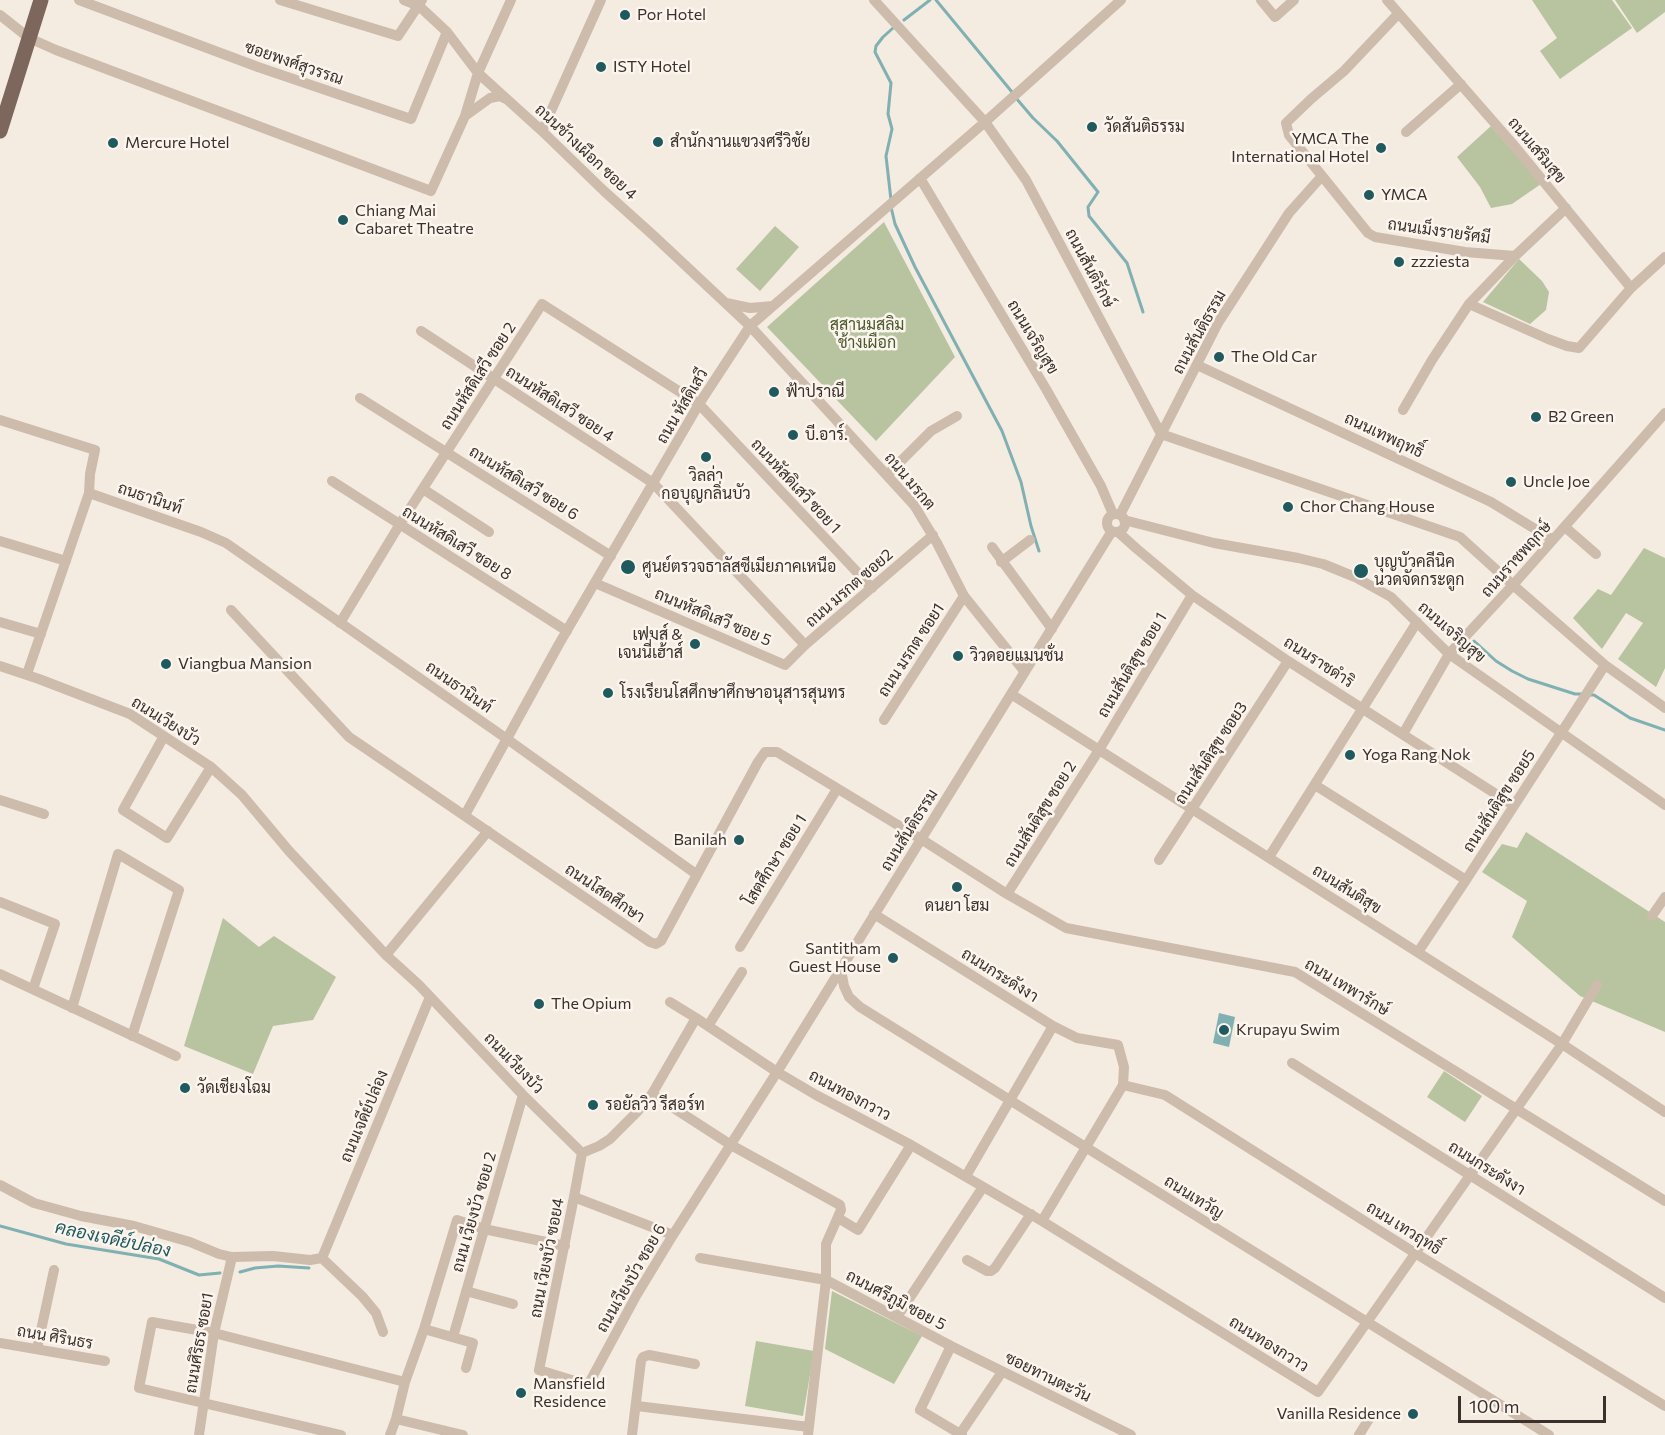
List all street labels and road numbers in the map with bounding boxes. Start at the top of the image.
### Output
street label: ซอยพงศ์สุวรรณ [242,37,346,89]
street label: ถนนช้างเผือก ซอย 4 [531,100,641,204]
street label: ถนนเสริมสุข [1504,113,1570,187]
street label: ถนนเม็งรายรัศมี [1386,214,1492,248]
street label: ถนนสันติรักษ์ [1061,225,1119,311]
street label: ถนนสันติธรรม [1168,287,1230,377]
street label: ถนนเจริญสุข [1003,296,1063,378]
street label: ถนนหัสดิเสวี ซอย 2 [436,319,520,433]
street label: ถนนหัสดิเสวี ซอย 4 [502,362,618,446]
street label: ถนน หัสดิเสวี [652,365,712,447]
street label: ถนนเทพฤทธิ์ [1341,408,1427,462]
street label: ถนนหัสดิเสวี ซอย 1 [747,435,845,537]
street label: ถนนหัสดิเสวี ซอย 6 [466,442,582,524]
street label: ถนน มรกต [880,448,940,514]
street label: ถนธานินท์ [115,478,185,518]
street label: ถนนหัสดิเสวี ซอย 8 [399,502,515,584]
street label: ถนนราชพฤกษ์ [1477,517,1555,601]
street label: ถนน มรกต ซอย2 [801,545,897,631]
street label: ถนนหัสดิเสวี ซอย 5 [652,584,774,650]
street label: ถนนเจริญสุข [1414,597,1490,667]
street label: ถนน มรกต ซอย1 [874,600,948,700]
street label: ถนนสันติสุข ซอย 1 [1093,609,1171,721]
street label: ถนนราชดำริ [1280,632,1358,692]
street label: ถนนธานินท์ [422,657,496,717]
street label: ถนนเวียงบัว [128,692,204,750]
street label: ถนนสันติสุข ซอย3 [1171,698,1251,808]
street label: ถนนสันติสุข ซอย5 [1459,746,1539,856]
street label: ถนนสันติสุข ซอย 2 [1000,758,1080,870]
street label: ถนนสันติธรรม [876,786,942,874]
street label: โสตศึกษา ซอย 1 [739,811,811,909]
street label: ถนนโสตศึกษา [561,859,649,927]
street label: ถนนสันติสุข [1309,860,1385,918]
street label: ถนนกระดังงา [958,944,1042,1006]
street label: ถนน เทพารักษ์ [1301,954,1393,1020]
street label: ถนนเวียงบัว [480,1028,548,1098]
street label: ถนนทองกวาว [806,1065,894,1125]
street label: ถนนเจดีย์ปล่อง [336,1067,392,1165]
street label: ถนนกระดังงา [1445,1137,1529,1199]
street label: ถนน เวียงบัว ซอย 2 [448,1150,500,1274]
street label: ถนนเทวัญ [1161,1171,1227,1223]
street label: ถนน เวียงบัว ซอย4 [526,1196,568,1320]
street label: ถนน เทวฤทธิ์ [1363,1197,1445,1259]
street label: ถนนเวียงบัว ซอย 6 [592,1220,670,1336]
street label: ถนนศรีภูมิ ซอย 5 [843,1266,949,1334]
street label: ถนนศิริธร ซอย1 [181,1291,217,1395]
street label: ถนนทองกวาว [1226,1312,1312,1376]
street label: ถนน ศิรินธร [16,1321,94,1353]
street label: ซอยทานตะวัน [1002,1348,1094,1406]

